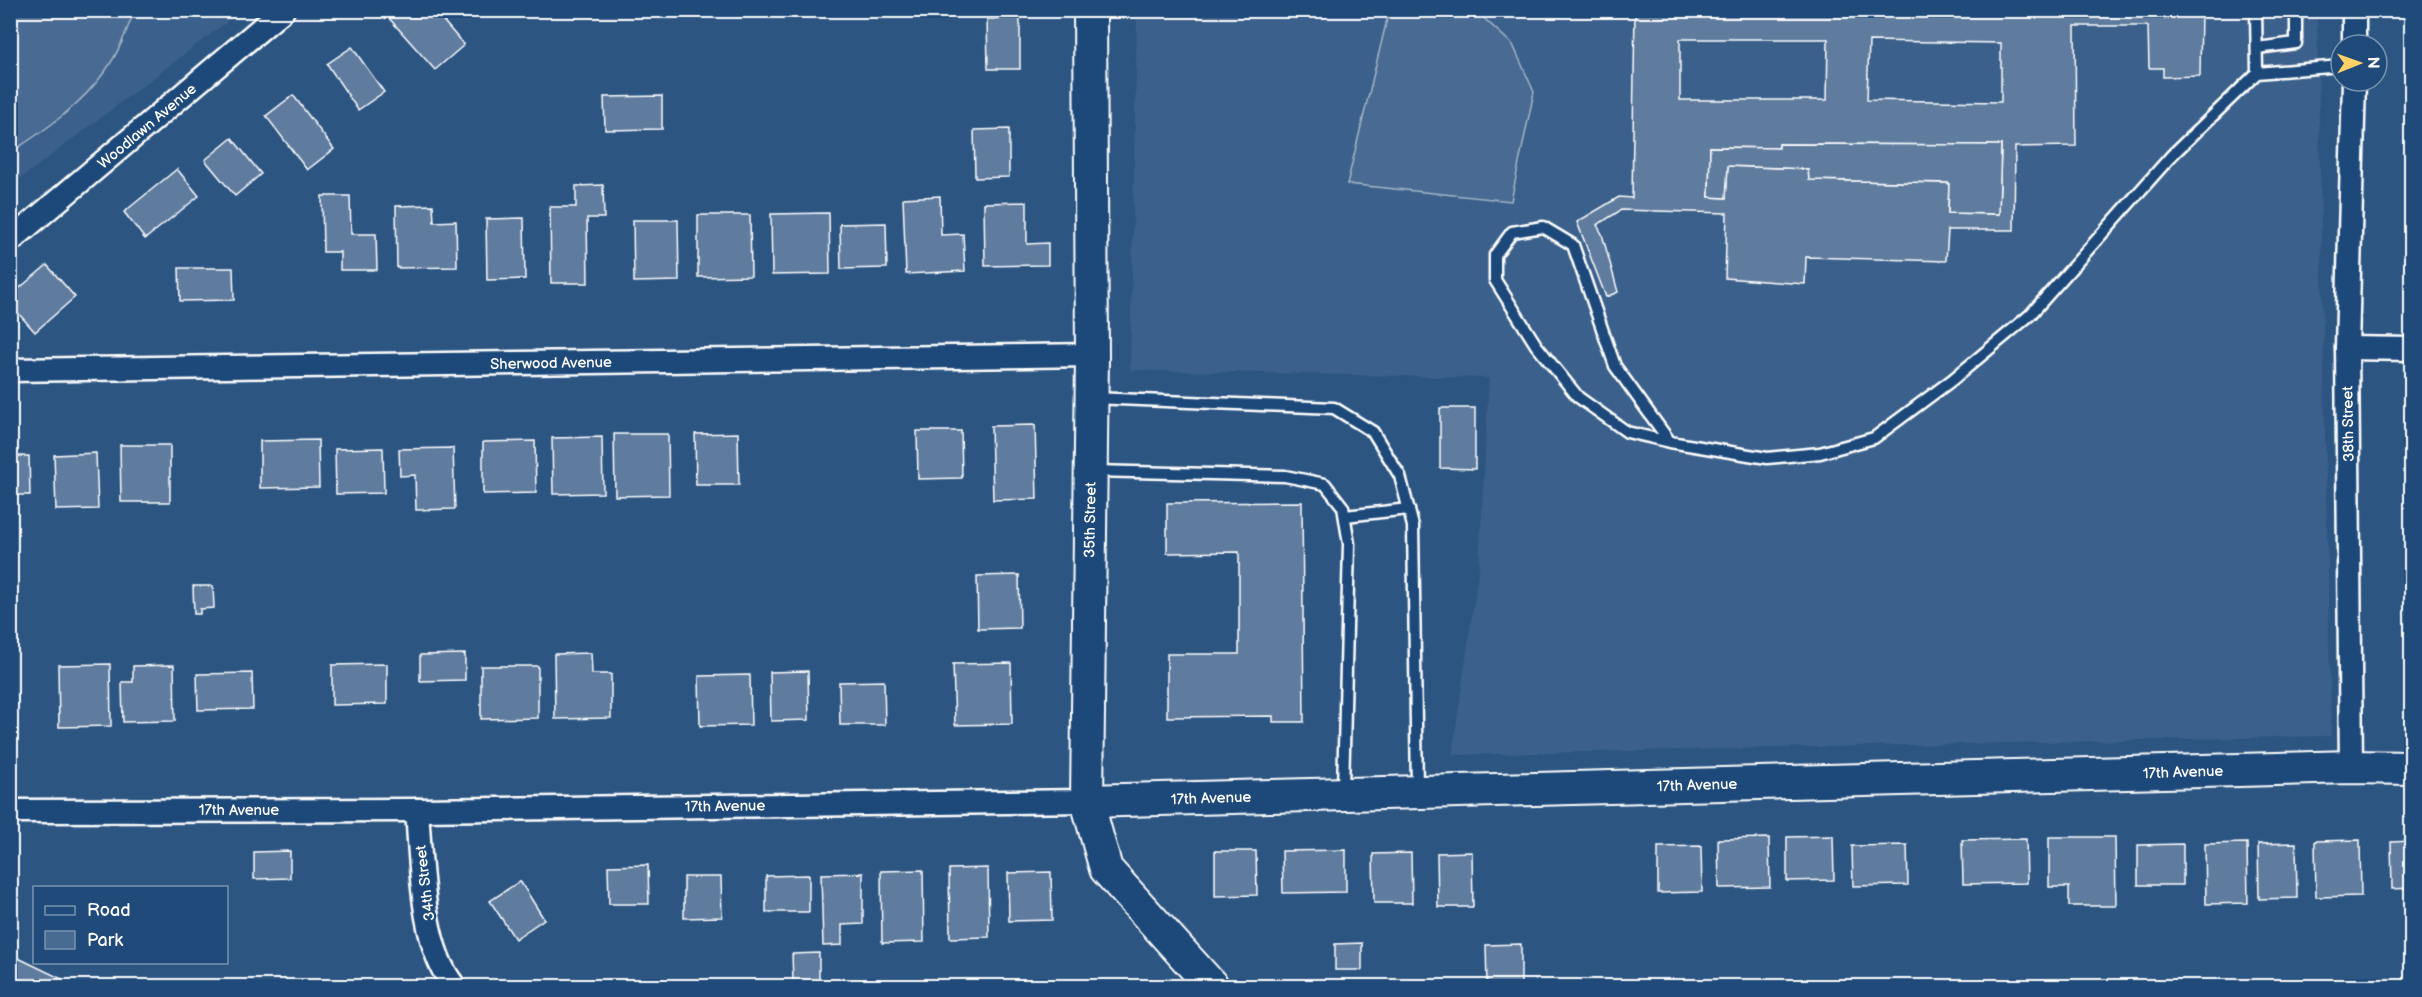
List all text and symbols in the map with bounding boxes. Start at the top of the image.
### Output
north arrow [2329,33,2389,93]
text: N [2363,57,2382,69]
street label: Woodlawn Avenue [94,79,201,173]
street label: Sherwood Avenue [490,353,612,374]
street label: 38th Street [2338,386,2359,462]
street label: 35th Street [1080,482,1101,558]
street label: 17th Avenue [2142,762,2224,783]
street label: 17th Avenue [1656,775,1738,796]
street label: 17th Avenue [1170,788,1252,809]
street label: 17th Avenue [685,796,765,817]
street label: 17th Avenue [199,801,279,820]
street label: 34th Street [411,844,440,922]
legend [33,886,228,964]
text: Road [87,900,131,921]
text: Park [87,930,123,951]

